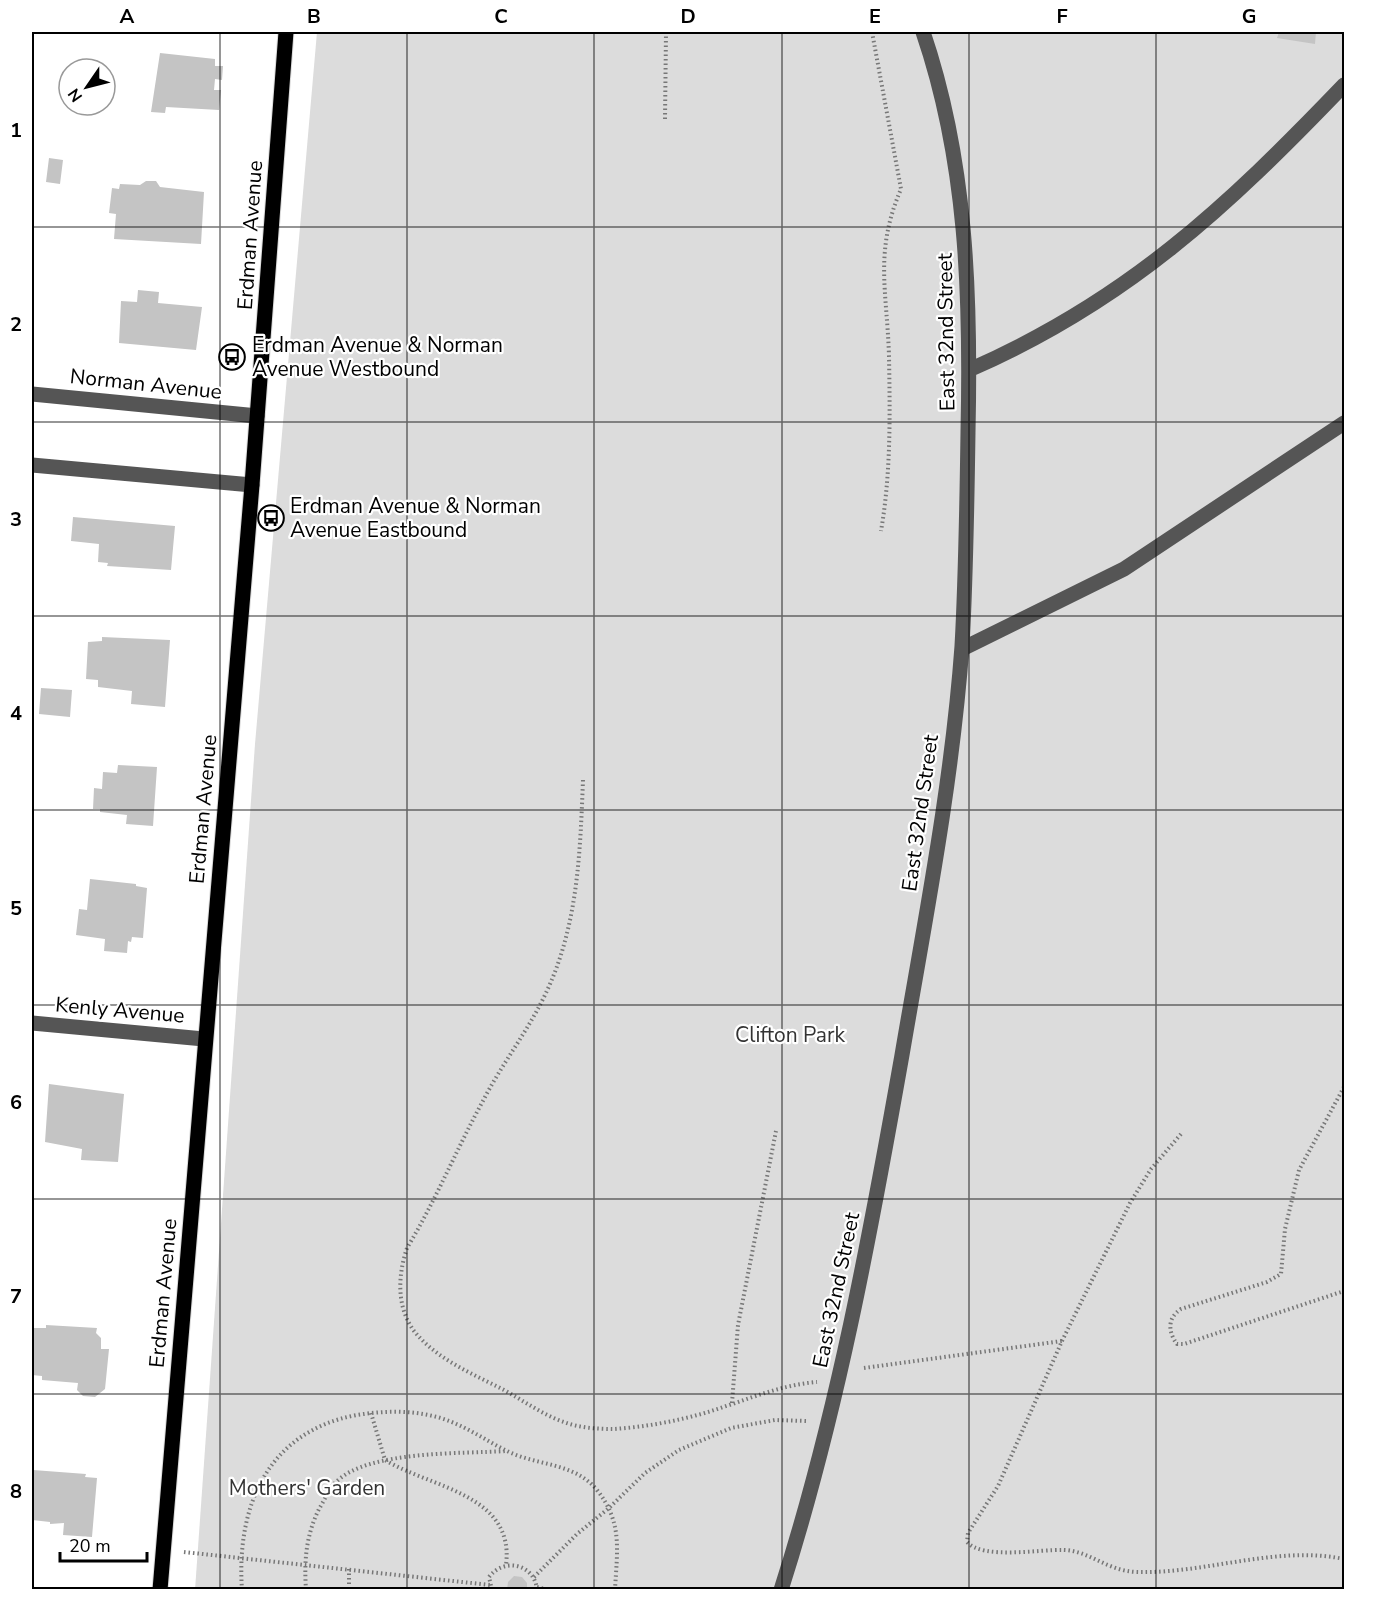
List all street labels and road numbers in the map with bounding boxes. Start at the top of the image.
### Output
street label: Erdman Avenue [231,159,269,311]
street label: East 32nd Street [931,252,961,411]
street label: Norman Avenue [69,362,223,406]
street label: East 32nd Street [895,732,945,893]
street label: Erdman Avenue [183,733,223,885]
street label: Kenly Avenue [54,990,186,1030]
street label: East 32nd Street [806,1209,866,1370]
street label: Erdman Avenue [143,1217,183,1369]

